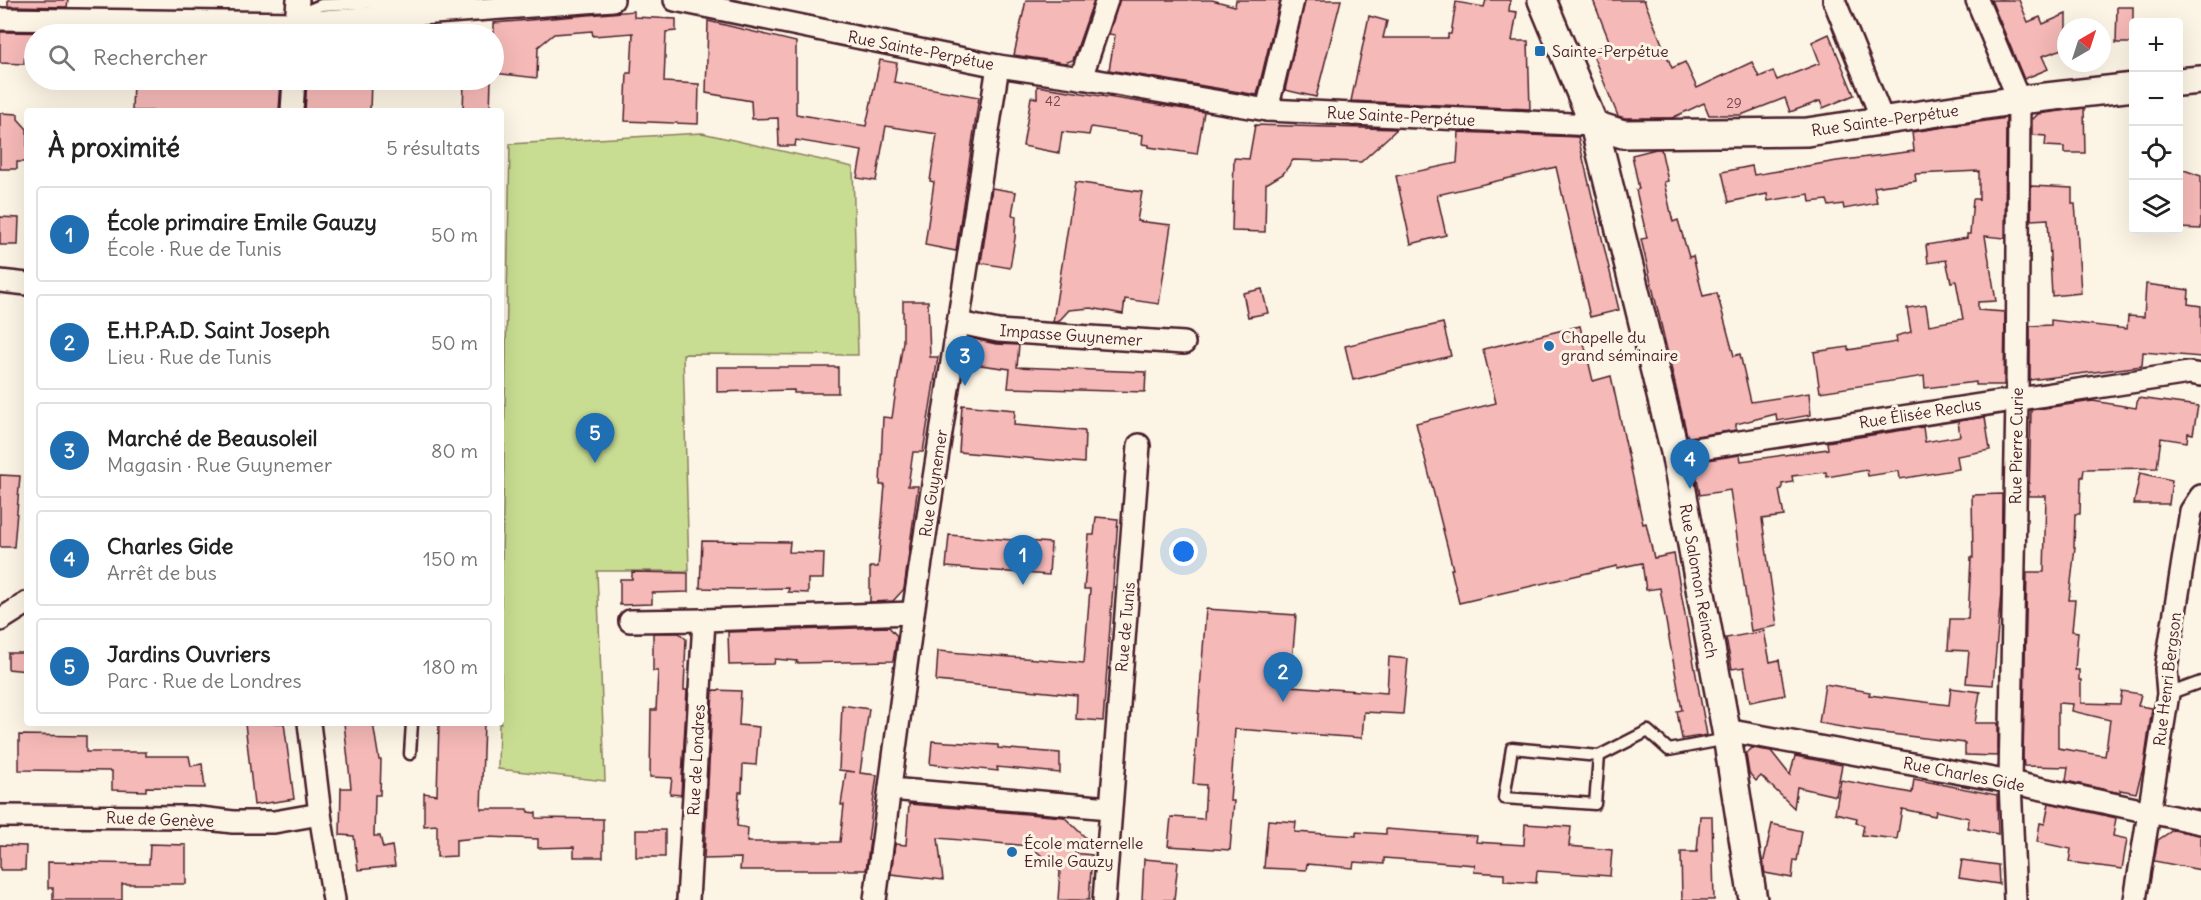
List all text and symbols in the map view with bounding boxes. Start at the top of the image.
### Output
north arrow [2057,18,2111,72]
map controls [2129,18,2183,234]
button: + [2129,18,2183,72]
search box [24,24,504,90]
street label: Rue Sainte-Perpétue [846,26,996,74]
icon: search [45,41,78,74]
place label: Sainte-Perpétue [1552,41,1669,61]
text: Rechercher [93,43,208,71]
marker: Sainte-Perpétue [1533,44,1547,58]
button: − [2129,72,2183,126]
house number: 42 [1045,92,1061,110]
house number: 29 [1726,94,1742,112]
street label: Rue Sainte-Perpétue [1810,100,1960,140]
street label: Rue Sainte-Perpétue [1326,102,1476,130]
button: locate [2129,126,2183,180]
text: À proximité [48,131,180,164]
text: 5 résultats [386,135,480,160]
button: layers [2129,180,2183,234]
text: École primaire Emile Gauzy [107,208,377,236]
text: 1 [66,222,73,247]
text: 50 m [431,222,478,247]
text: École · Rue de Tunis [107,236,282,261]
text: E.H.P.A.D. Saint Joseph [107,316,330,344]
street label: Impasse Guynemer [999,320,1144,350]
place label: Chapelle du grand séminaire [1561,327,1678,365]
text: 2 [64,330,75,355]
text: 50 m [431,330,478,355]
pin: 3 [946,336,984,386]
marker: Chapelle du grand séminaire [1542,339,1556,353]
text: Lieu · Rue de Tunis [107,344,272,369]
street label: Rue Pierre Curie [2005,387,2027,505]
street label: Rue Élisée Reclus [1857,393,1983,433]
pin: 5 [576,414,614,463]
text: Marché de Beausoleil [107,424,318,452]
street label: Rue Guynemer [915,427,951,538]
text: 3 [64,438,75,463]
text: 80 m [431,438,478,463]
pin: 4 [1670,440,1710,489]
text: Magasin · Rue Guynemer [107,452,332,477]
street label: Rue Salomon Reinach [1676,502,1722,660]
text: Charles Gide [107,532,233,560]
pin: 1 [1004,536,1042,585]
your location [1169,537,1198,566]
text: 4 [64,546,75,571]
text: 150 m [423,546,478,571]
text: Arrêt de bus [107,560,217,585]
street label: Rue de Tunis [1111,581,1139,673]
street label: Rue Henri Bergson [2149,611,2185,747]
text: Jardins Ouvriers [107,640,271,668]
pin: 2 [1264,652,1302,702]
text: 5 [64,654,75,679]
text: 180 m [423,654,478,679]
text: Parc · Rue de Londres [107,668,302,693]
street label: Rue de Londres [683,704,709,816]
street label: Rue Charles Gide [1901,752,2027,796]
street label: Rue de Genève [106,807,214,831]
place label: École maternelle Emile Gauzy [1024,833,1143,871]
marker: École maternelle Emile Gauzy [1005,845,1019,859]

